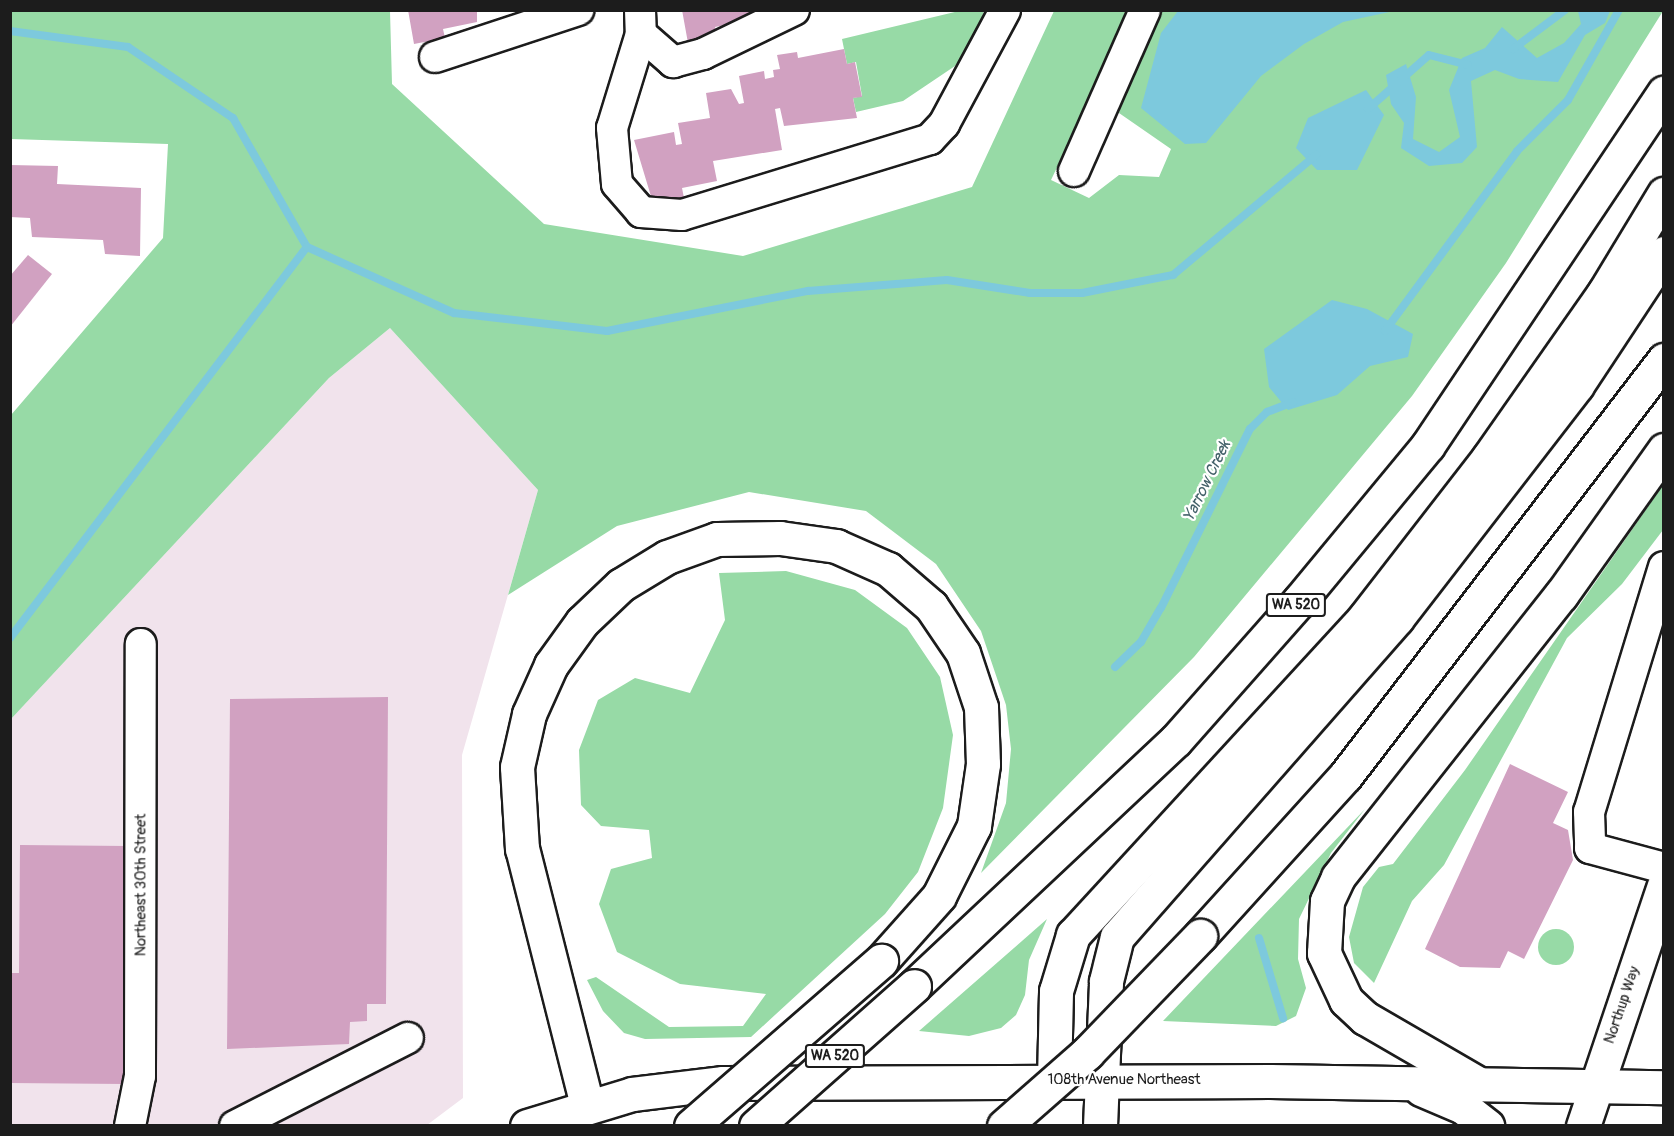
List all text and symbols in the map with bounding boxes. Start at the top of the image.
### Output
water label: Yarrow Creek [1179,437,1235,525]
road number: WA 520 [1264,594,1328,616]
street label: Northeast 30th Street [132,814,150,956]
street label: Northup Way [1600,964,1644,1046]
road number: WA 520 [804,1045,866,1067]
street label: 108th Avenue Northeast [1047,1071,1201,1089]

